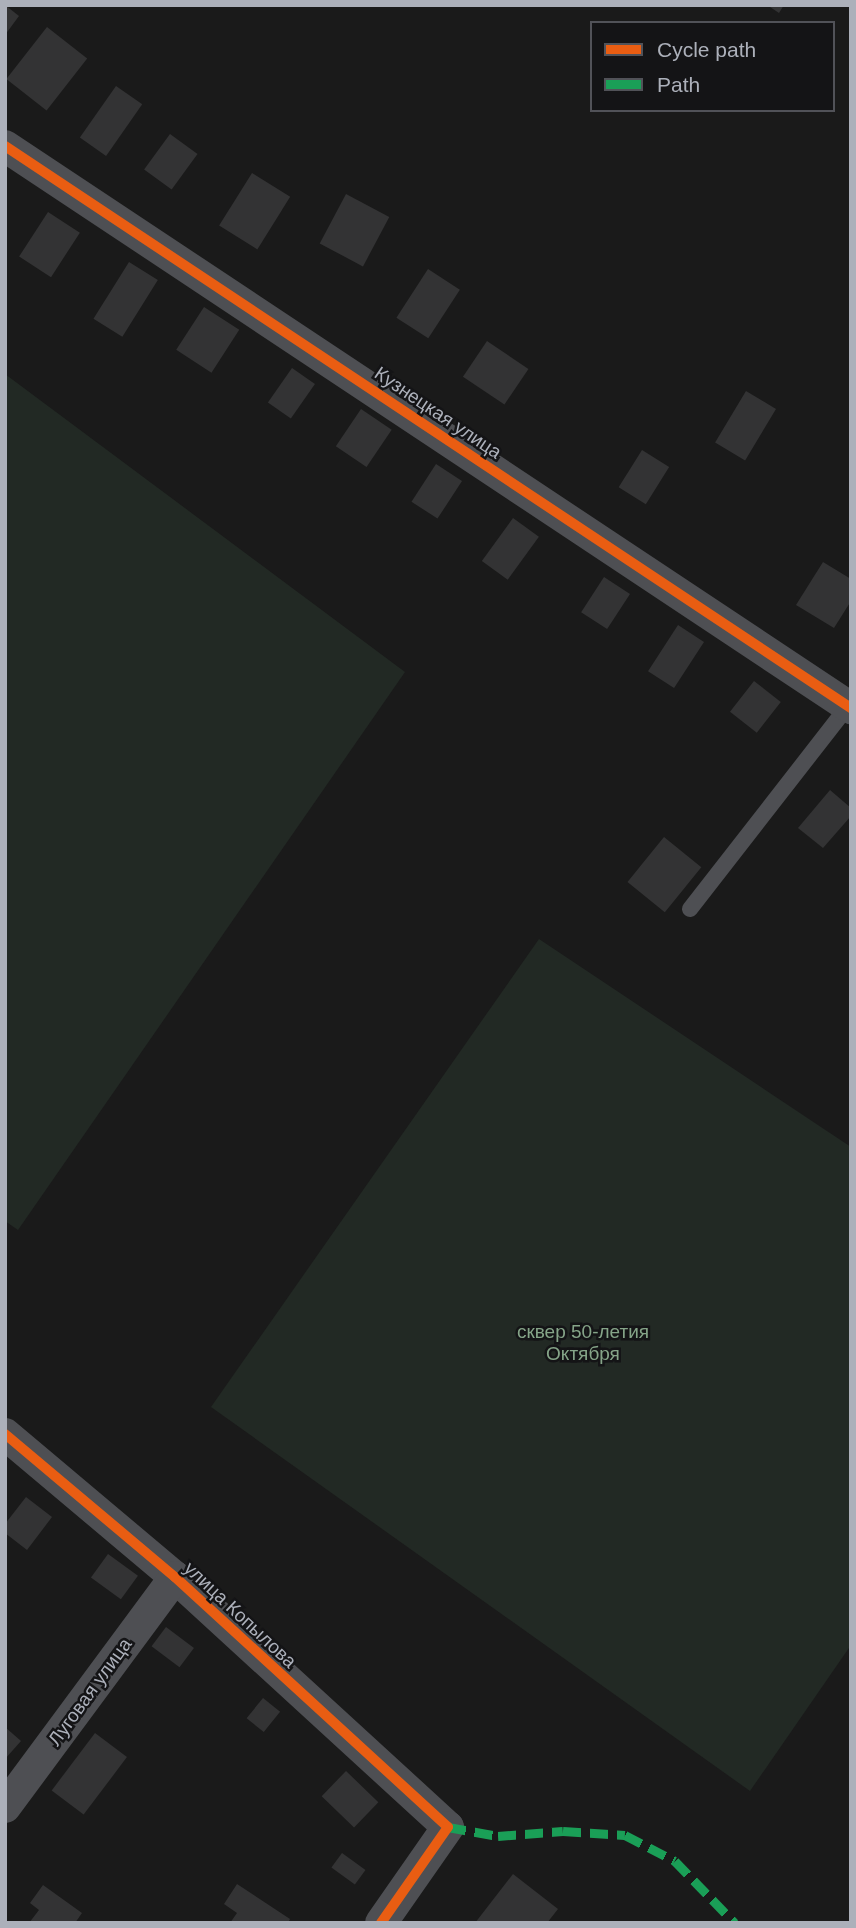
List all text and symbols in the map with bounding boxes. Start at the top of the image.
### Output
legend [590,21,835,112]
text: Cycle path [657,38,756,61]
text: Path [657,73,700,96]
street label: Кузнецкая улица [370,362,506,464]
park label: сквер 50-летия Октября [517,1321,649,1365]
street label: улица Копылова [179,1557,301,1673]
street label: Луговая улица [43,1634,137,1750]

